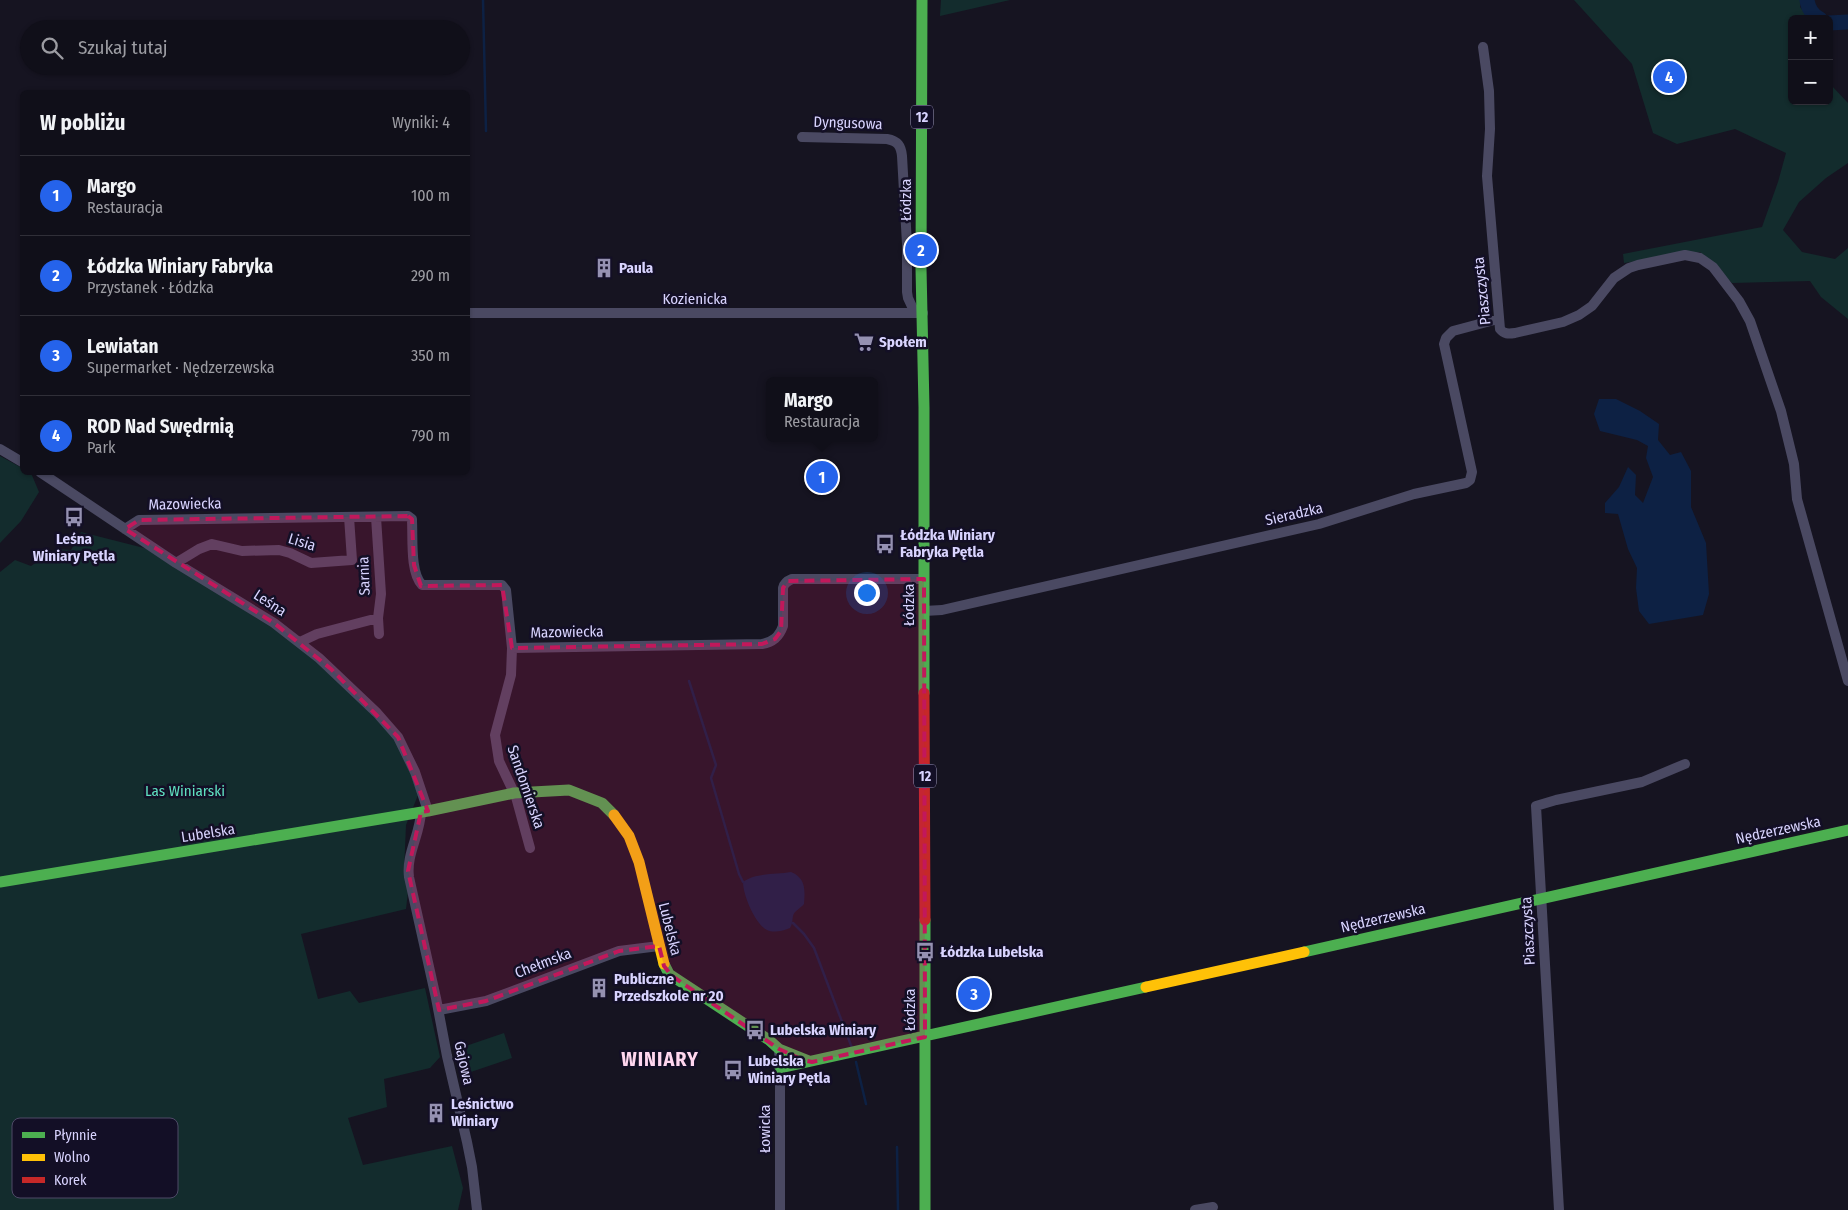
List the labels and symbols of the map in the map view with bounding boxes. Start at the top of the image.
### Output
pin: 4 [1653,58,1685,96]
road number: 12 [911,105,933,128]
street label: Dyngusowa [813,113,883,133]
street label: Łódzka [897,179,915,221]
pin: 2 [905,231,937,269]
street label: Piaszczysta [1469,256,1495,326]
building icon: Paula [593,257,615,279]
place label: Paula [619,259,654,277]
street label: Kozienicka [663,290,727,308]
supermarket icon: Społem [853,331,875,353]
place label: Społem [879,333,927,351]
pin: 1 [806,458,838,496]
street label: Mazowiecka [148,494,222,514]
street label: Sieradzka [1263,499,1325,529]
bus stop icon: Leśna Winiary Pętla [63,506,85,528]
place label: Łódzka Winiary Fabryka Pętla [900,526,996,561]
street label: Lisia [286,529,318,555]
place label: Leśna Winiary Pętla [33,530,116,565]
bus stop icon: Łódzka Winiary Fabryka Pętla [874,533,896,555]
street label: Sarnia [354,556,374,596]
your location [854,580,880,606]
street label: Łódzka [900,584,918,626]
street label: Leśna [250,586,290,620]
street label: Mazowiecka [530,622,604,642]
street label: Sandomierska [503,743,549,831]
road number: 12 [914,764,936,788]
park label: Las Winiarski [145,782,225,800]
street label: Nędzerzewska [1734,812,1822,848]
street label: Lubelska [180,820,236,846]
street label: Piaszczysta [1517,896,1539,966]
street label: Nędzerzewska [1339,900,1427,936]
street label: Lubelska [655,901,685,957]
bus stop icon: Łódzka Lubelska [914,941,936,963]
place label: Łódzka Lubelska [940,943,1044,961]
street label: Chełmska [512,944,574,982]
place label: Publiczne Przedszkole nr 20 [614,970,724,1005]
pin: 3 [958,975,990,1013]
building icon: Publiczne Przedszkole nr 20 [588,977,610,999]
street label: Łódzka [901,989,919,1031]
bus stop icon: Lubelska Winiary [744,1019,766,1041]
place label: Lubelska Winiary [770,1021,877,1039]
street label: Gajowa [450,1039,478,1087]
district label: WINIARY [621,1047,699,1071]
place label: Lubelska Winiary Pętla [748,1052,831,1087]
bus stop icon: Lubelska Winiary Pętla [722,1059,744,1081]
place label: Leśnictwo Winiary [451,1095,514,1130]
building icon: Leśnictwo Winiary [425,1102,447,1124]
street label: Łowicka [756,1105,774,1153]
legend [12,1118,178,1198]
text: Płynnie [54,1127,97,1144]
text: Wolno [54,1149,90,1166]
text: Korek [54,1172,87,1189]

